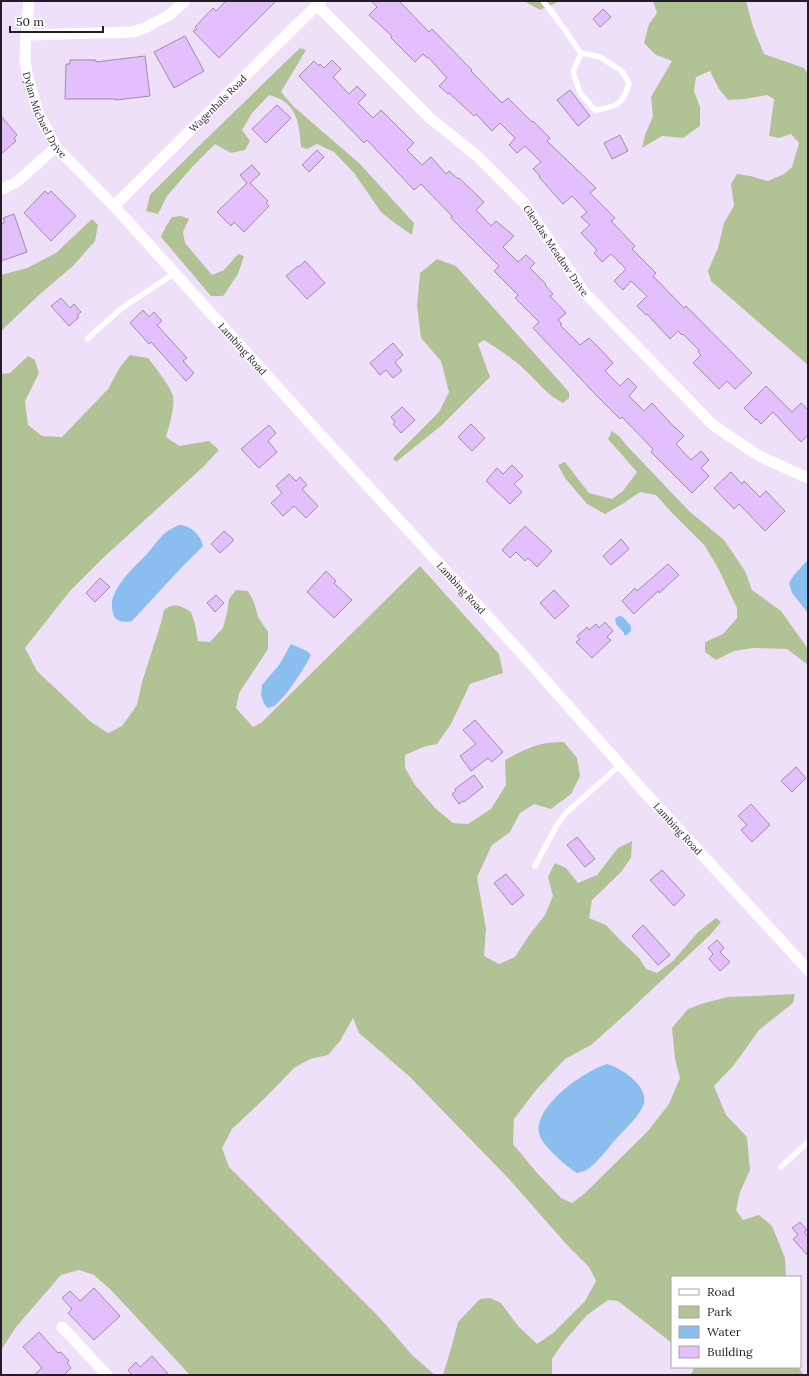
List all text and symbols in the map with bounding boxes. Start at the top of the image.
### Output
scale bar [10,8,103,34]
text: 50 m [16,14,44,29]
street label: Dylan Michael Drive [20,70,70,161]
street label: Wagenhals Road [186,72,250,135]
street label: Glendas Meadow Drive [520,203,591,300]
street label: Lambing Road [215,320,269,378]
street label: Lambing Road [434,559,488,617]
street label: Lambing Road [650,800,705,858]
legend [671,1276,801,1368]
text: Road [707,1284,735,1299]
text: Park [707,1304,733,1319]
text: Water [707,1324,742,1339]
text: Building [707,1344,753,1359]

